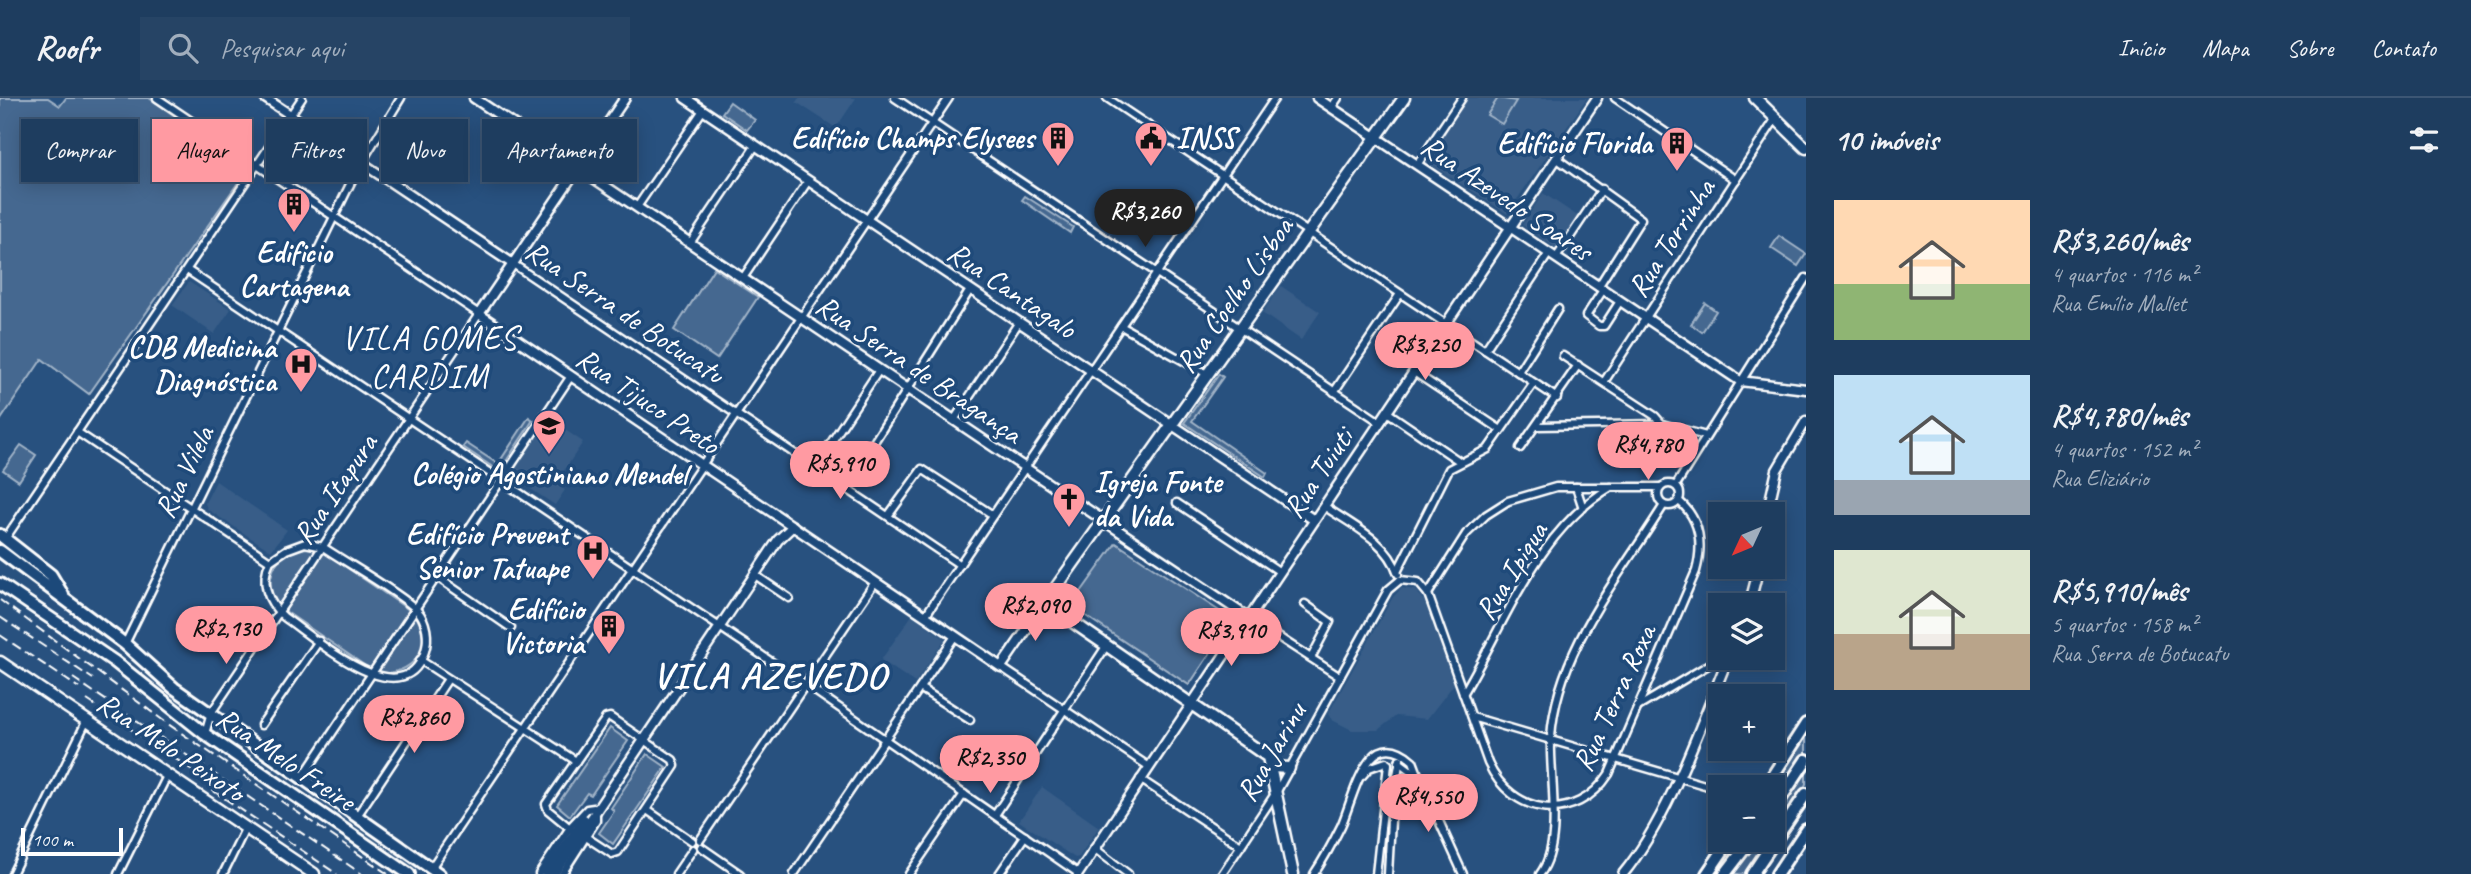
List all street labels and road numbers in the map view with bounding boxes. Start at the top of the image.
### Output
street label: Rua Azevedo Soares [1414,127,1602,271]
street label: Rua Torrinha [1619,170,1724,304]
street label: Rua Coelho Lisboa [1166,208,1303,380]
street label: Rua Serra de Botucatu [518,232,733,394]
street label: Rua Cantagalo [940,233,1085,348]
street label: Rua Serra de Bragança [809,286,1031,453]
street label: Rua Tijuco Preto [569,339,728,464]
street label: Rua Vilela [145,418,223,524]
street label: Rua Tuiuti [1274,418,1364,525]
street label: Rua Itapura [284,425,387,552]
street label: Rua Ipigua [1466,513,1557,627]
street label: Rua Terra Roxa [1564,616,1666,777]
street label: Rua Melo Peixoto [90,684,255,812]
street label: Rua Jarinu [1227,694,1315,808]
street label: Rua Melo Freire [209,699,365,821]

